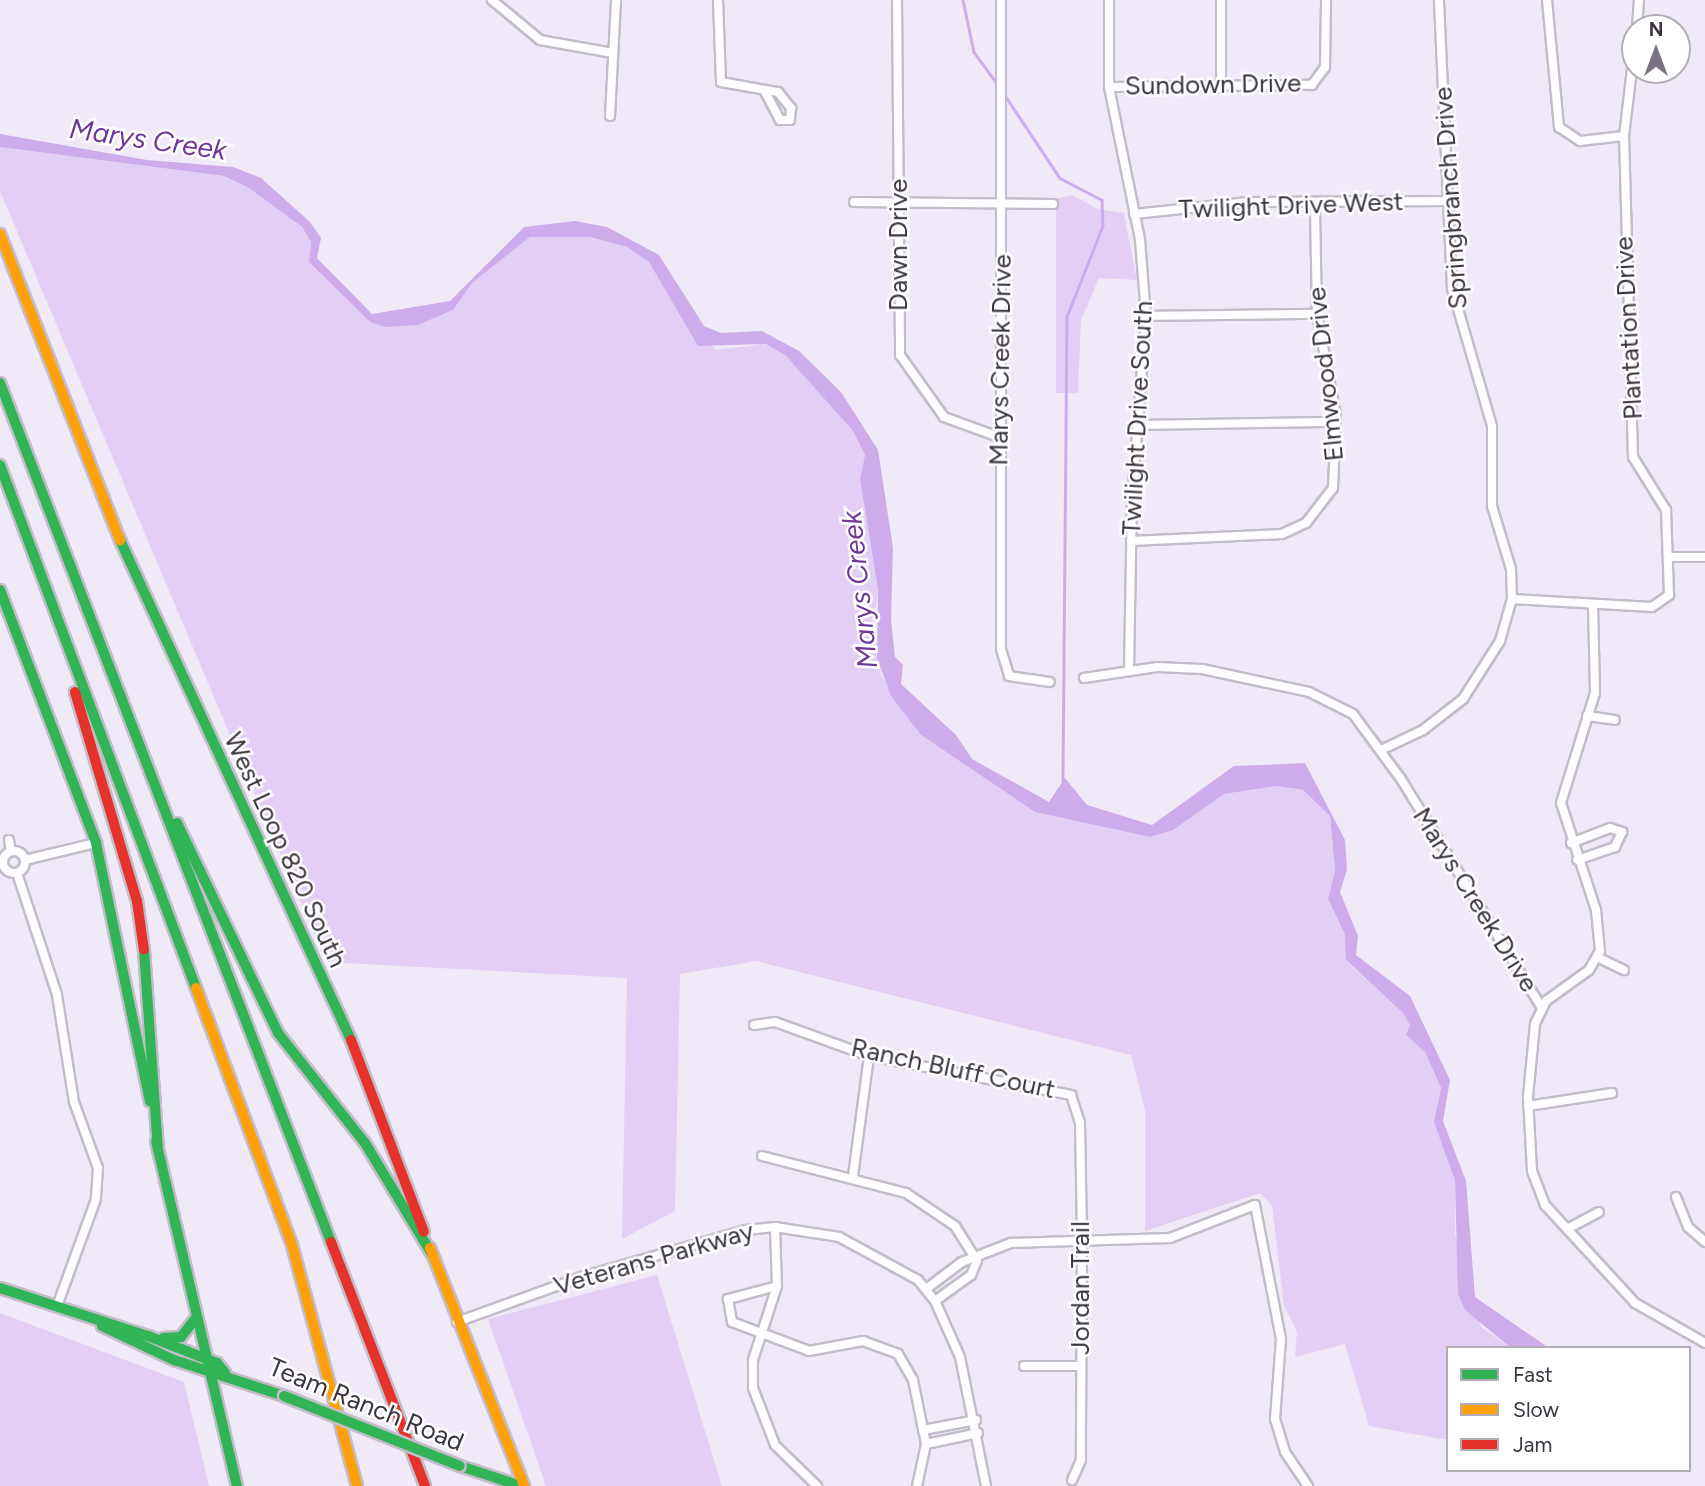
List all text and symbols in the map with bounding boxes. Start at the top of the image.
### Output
north arrow [1621,14,1691,84]
text: N [1649,18,1663,41]
street label: Sundown Drive [1125,68,1301,102]
street label: Springbranch Drive [1428,86,1474,310]
water label: Marys Creek [67,111,229,167]
street label: Dawn Drive [883,179,915,311]
street label: Twilight Drive West [1178,186,1404,226]
street label: Plantation Drive [1609,236,1649,420]
street label: Marys Creek Drive [984,254,1018,466]
street label: Elmwood Drive [1301,285,1351,463]
street label: Twilight Drive South [1116,300,1160,536]
water label: Marys Creek [834,509,884,671]
street label: West Loop 820 South [217,728,353,972]
street label: Marys Creek Drive [1406,802,1544,998]
street label: Ranch Bluff Court [848,1032,1058,1106]
street label: Veterans Parkway [550,1216,758,1302]
street label: Jordan Trail [1065,1221,1097,1355]
legend [1446,1346,1691,1472]
street label: Team Ranch Road [264,1352,468,1458]
text: Fast [1513,1362,1553,1387]
text: Slow [1513,1397,1559,1422]
text: Jam [1513,1432,1552,1457]

